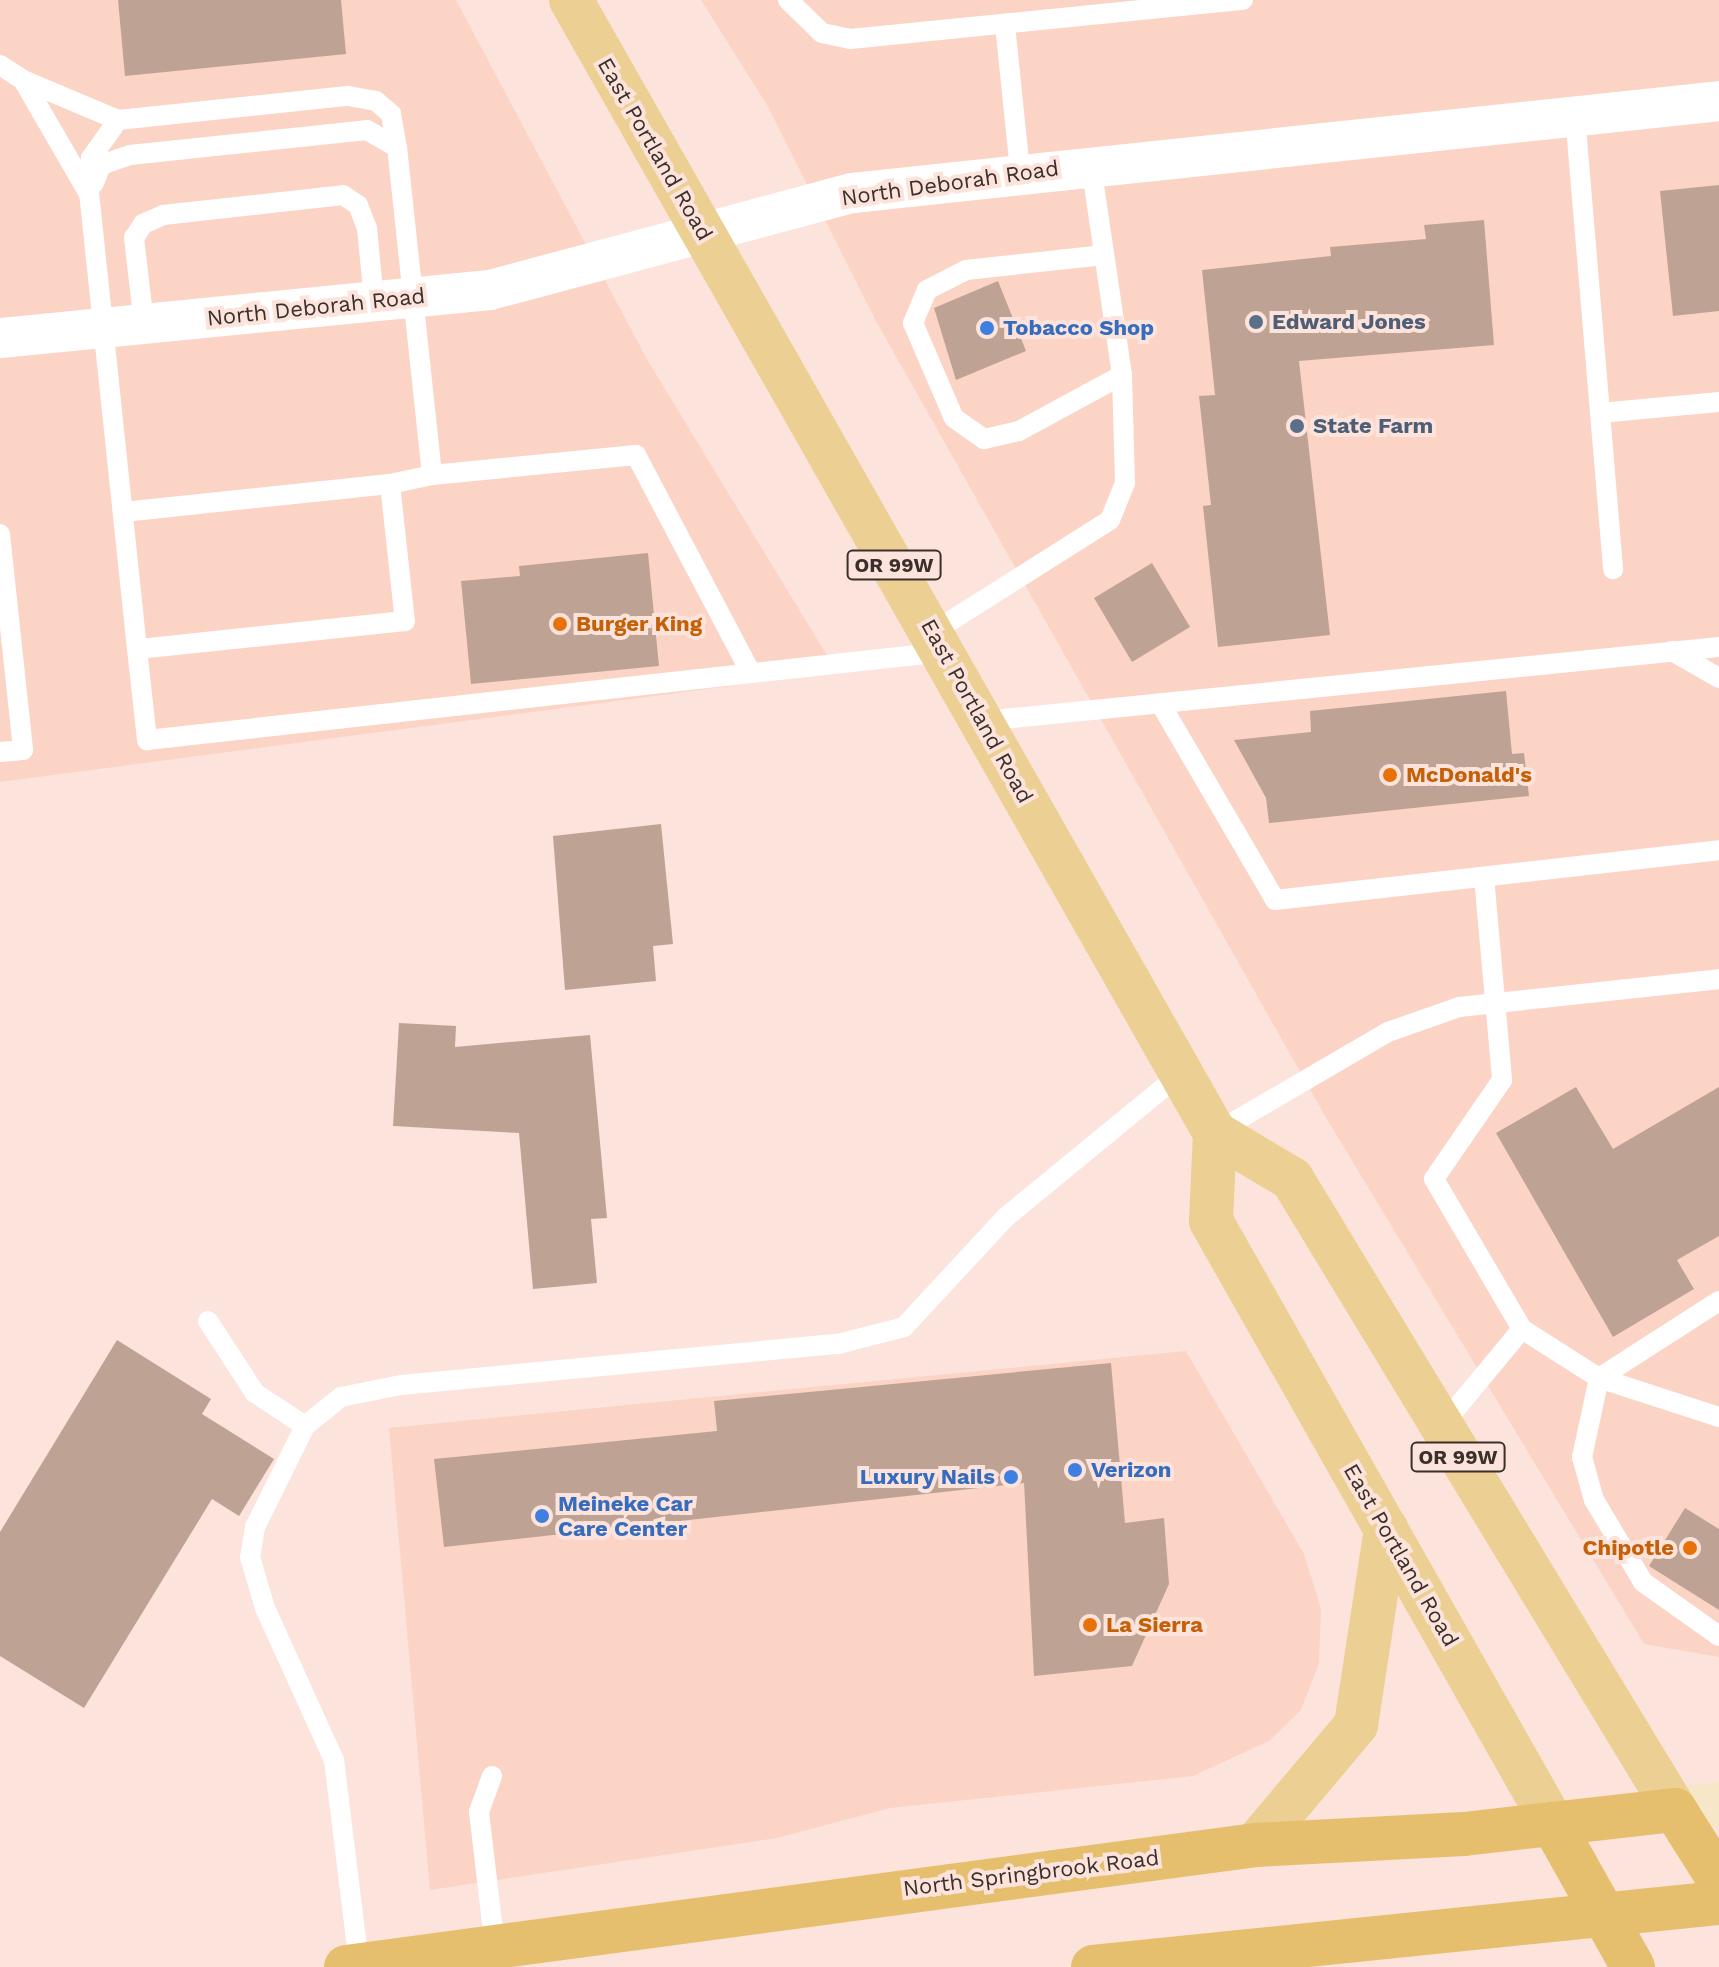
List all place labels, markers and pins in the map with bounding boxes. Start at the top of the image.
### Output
place label: Edward Jones [1272,309,1426,335]
marker: Edward Jones [1247,313,1265,331]
place label: Tobacco Shop [1003,315,1154,341]
marker: Tobacco Shop [978,319,996,337]
place label: State Farm [1313,413,1433,439]
marker: State Farm [1288,417,1306,435]
place label: Burger King [576,611,702,637]
marker: Burger King [551,615,569,633]
place label: McDonald's [1406,762,1532,788]
marker: McDonald's [1381,766,1399,784]
place label: Verizon [1091,1457,1171,1483]
marker: Verizon [1066,1461,1084,1479]
place label: Luxury Nails [859,1464,995,1490]
marker: Luxury Nails [1002,1468,1020,1486]
place label: Meineke Car Care Center [558,1490,693,1542]
marker: Meineke Car Care Center [533,1507,551,1525]
place label: Chipotle [1583,1535,1674,1561]
marker: Chipotle [1681,1539,1699,1557]
place label: La Sierra [1106,1612,1203,1638]
marker: La Sierra [1081,1616,1099,1634]

